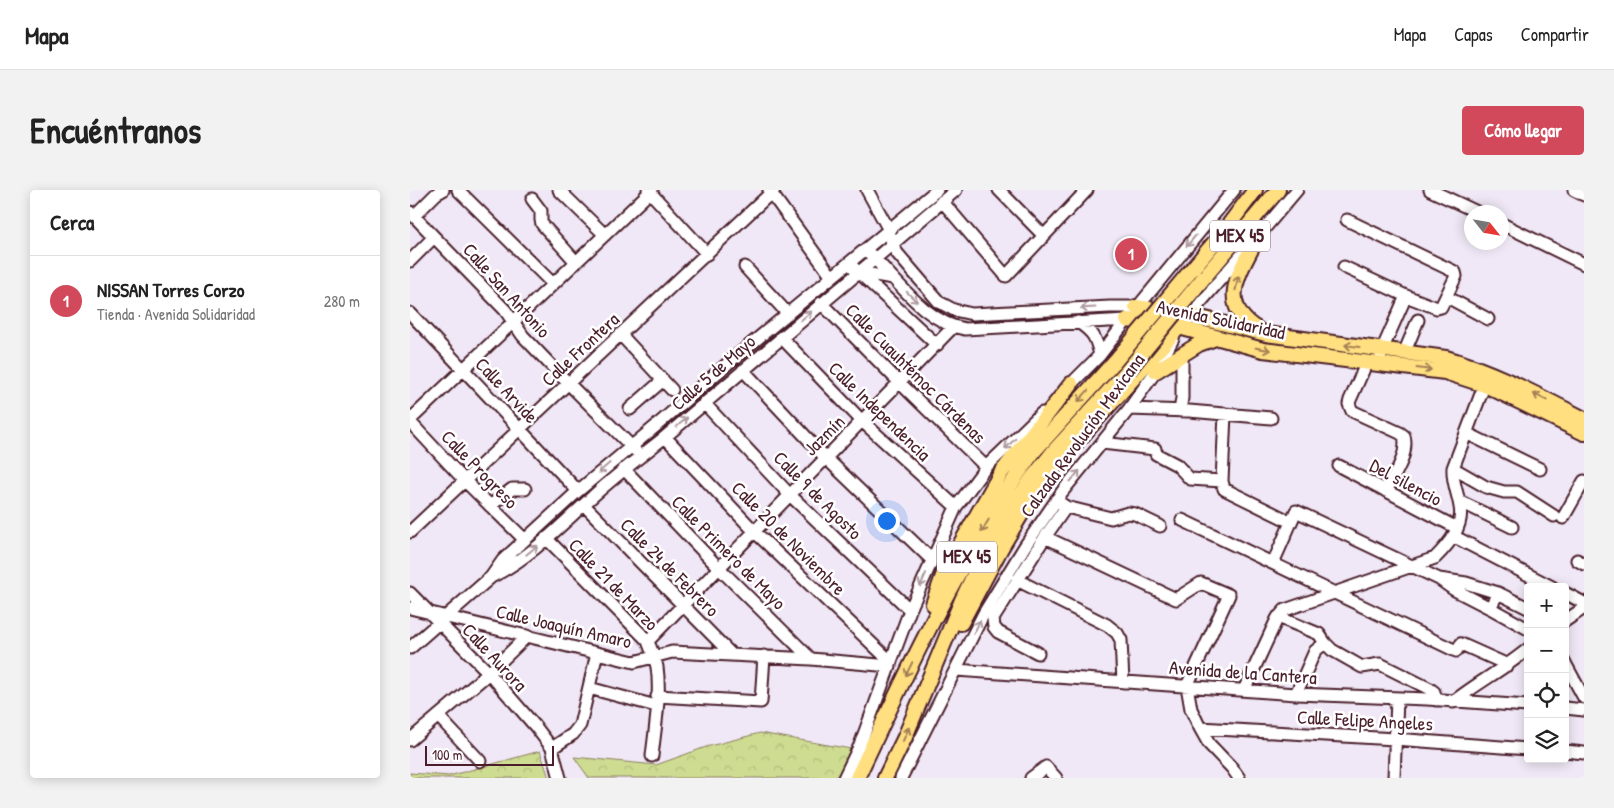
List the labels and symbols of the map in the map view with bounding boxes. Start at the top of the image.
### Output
north arrow [1464,205,1509,250]
road number: MEX 45 [1210,220,1270,251]
one-way arrow [1186,234,1197,247]
pin: 1 [1115,235,1147,273]
street label: Calle San Antonio [457,237,557,343]
one-way arrow [1233,276,1242,292]
one-way arrow [906,291,918,303]
street label: Avenida Solidaridad [1154,293,1288,345]
street label: Calle Cuauhtémoc Cárdenas [840,297,992,449]
one-way arrow [1080,304,1096,313]
street label: Calle Frontera [535,306,625,392]
one-way arrow [799,311,812,322]
street label: Calle 5 de Mayo [665,328,761,416]
one-way arrow [1344,341,1360,351]
one-way arrow [1255,345,1271,355]
street label: Calzada Revolución Mexicana [1014,347,1151,522]
street label: Calle Arvide [470,351,545,429]
street label: Calle Independencia [823,355,937,467]
one-way arrow [1416,364,1432,374]
one-way arrow [1077,390,1089,403]
one-way arrow [1533,392,1548,402]
street label: Jazmín [798,409,850,461]
one-way arrow [675,417,688,428]
street label: Calle Progreso [436,424,524,514]
one-way arrow [1004,438,1016,450]
street label: Calle 9 de Agosto [768,445,868,545]
street label: Del silencio [1365,452,1447,512]
one-way arrow [598,463,611,474]
one-way arrow [1070,470,1081,483]
street label: Calle 20 de Noviembre [726,475,852,601]
street label: Calle Primero de Mayo [666,489,792,615]
your location [874,508,900,534]
street label: Calle 24 de Febrero [615,512,725,622]
one-way arrow [980,518,990,532]
street label: Calle 21 de Marzo [563,532,665,636]
road number: MEX 45 [937,542,997,572]
one-way arrow [525,544,538,555]
one-way arrow [918,572,928,587]
street label: Calle Joaquín Amaro [494,598,635,654]
street label: Calle Aurora [457,617,534,697]
one-way arrow [973,619,983,634]
street label: Avenida de la Cantera [1168,654,1318,690]
one-way arrow [904,661,913,676]
street label: Calle Felipe Angeles [1296,703,1434,737]
one-way arrow [902,727,912,742]
scale bar [425,743,554,766]

